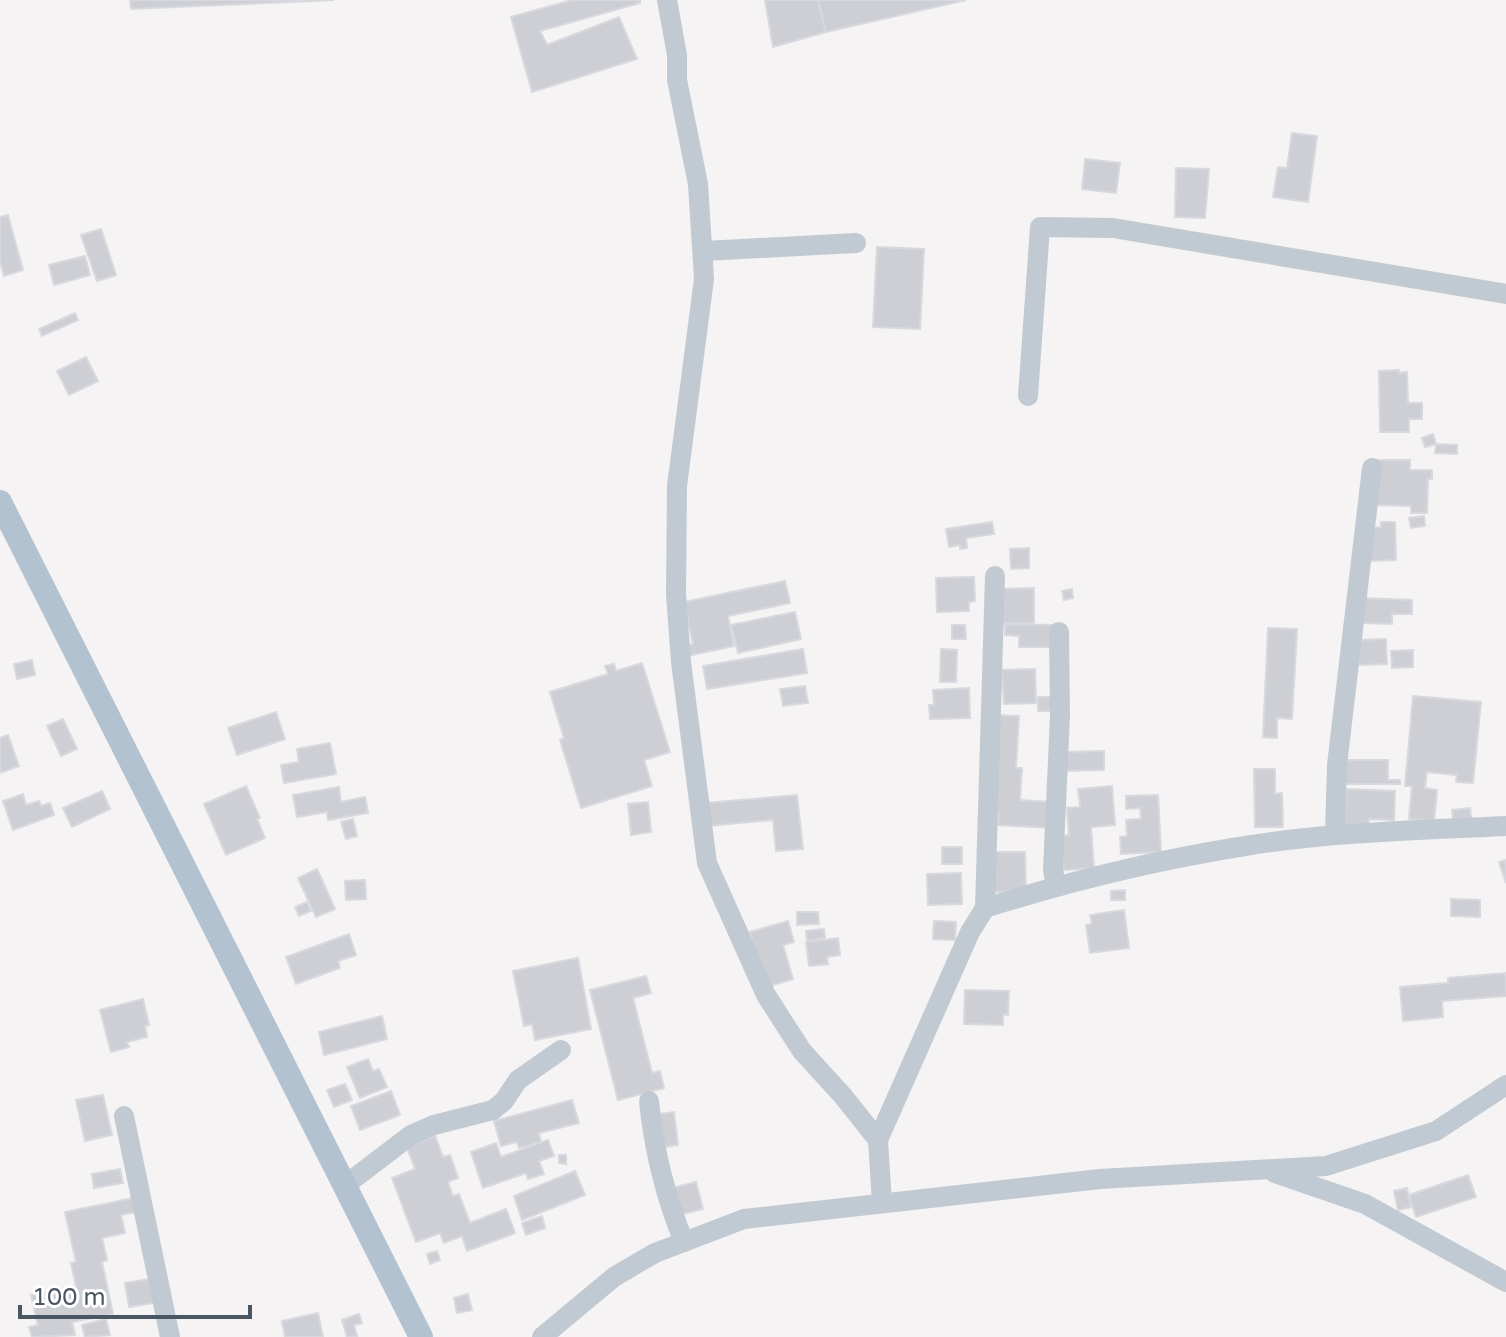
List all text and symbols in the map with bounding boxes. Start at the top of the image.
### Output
scale bar [20,1269,250,1319]
text: 100 m [32,1283,106,1312]

